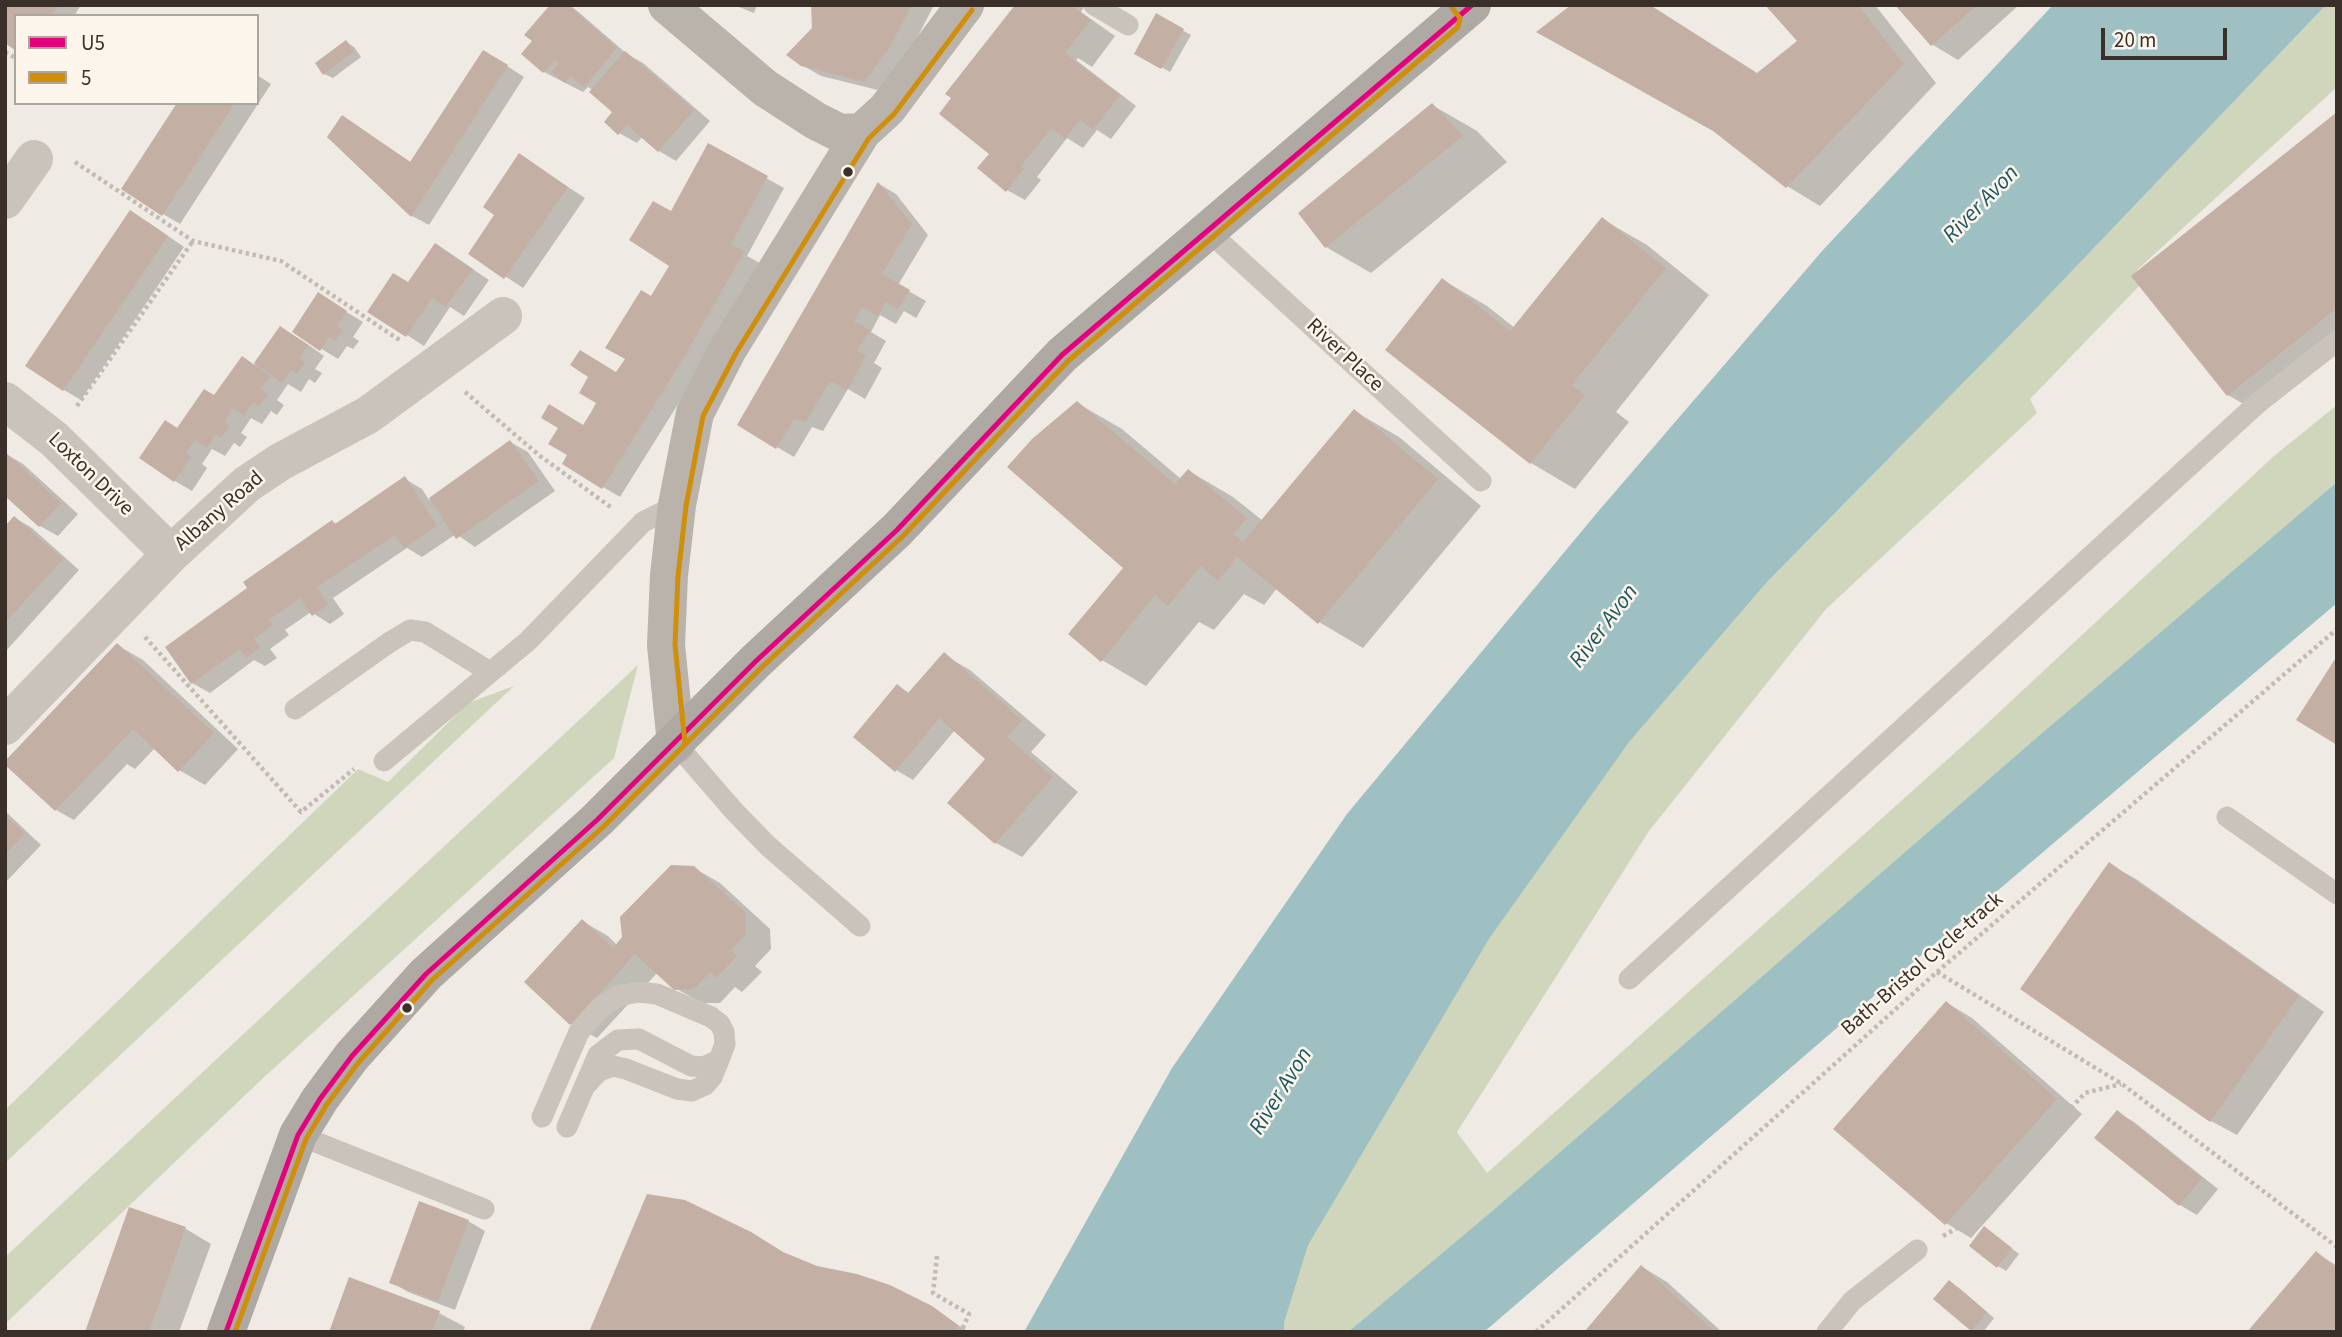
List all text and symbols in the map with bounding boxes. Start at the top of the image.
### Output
legend [14,14,259,105]
scale bar [2104,14,2230,58]
text: 20 m [2114,25,2156,55]
text: U5 [81,28,105,58]
text: 5 [81,63,91,93]
water label: River Avon [1938,160,2026,250]
unlabelled marker [841,165,855,179]
street label: River Place [1300,314,1388,398]
street label: Loxton Drive [42,428,138,522]
street label: Albany Road [171,467,269,557]
water label: River Avon [1565,580,1645,674]
street label: Bath-Bristol Cycle-track [1837,888,2009,1042]
unlabelled marker [400,1001,414,1015]
water label: River Avon [1244,1043,1320,1141]

